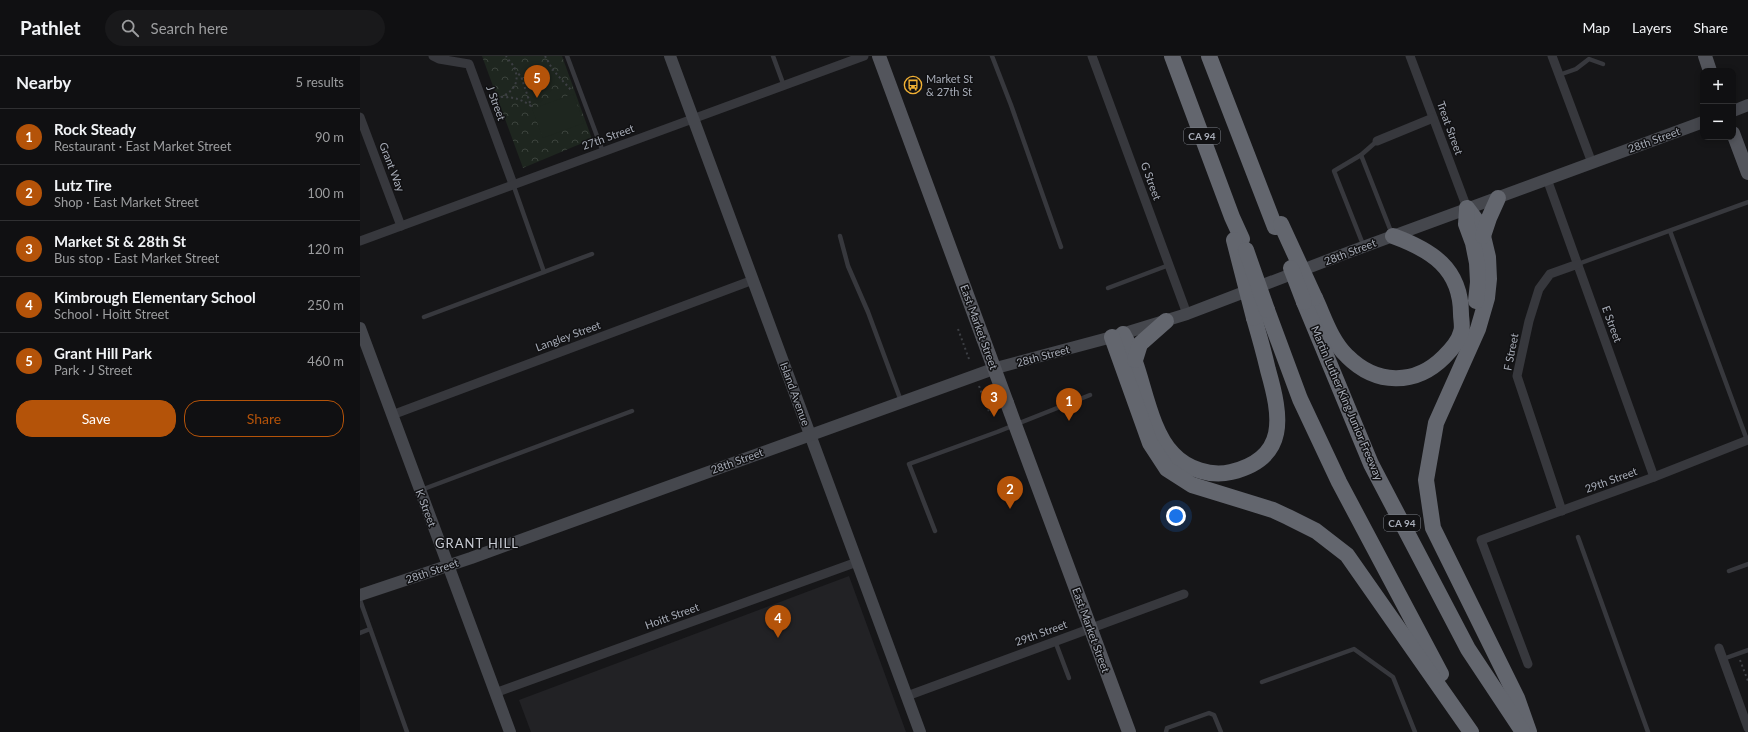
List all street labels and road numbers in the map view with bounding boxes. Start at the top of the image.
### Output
street label: J Street [484,83,509,122]
street label: Treat Street [1435,99,1466,156]
street label: 27th Street [580,121,636,152]
street label: 28th Street [1626,124,1682,155]
road number: CA 94 [1184,128,1220,144]
street label: Grant Way [377,140,408,194]
street label: G Street [1139,160,1164,202]
street label: 28th Street [1322,236,1378,267]
street label: East Market Street [958,283,1001,371]
street label: E Street [1600,304,1625,344]
street label: Langley Street [533,318,602,353]
street label: Martin Luther King Junior Freeway [1309,324,1386,482]
street label: F Street [1501,332,1521,372]
street label: 28th Street [1015,342,1071,369]
street label: Island Avenue [778,360,813,428]
street label: 28th Street [709,445,765,476]
street label: 29th Street [1583,464,1639,495]
street label: K Street [413,487,440,528]
road number: CA 94 [1384,515,1420,531]
street label: 28th Street [404,555,460,586]
street label: East Market Street [1070,586,1113,674]
street label: Hoitt Street [643,600,701,631]
street label: 29th Street [1013,617,1069,648]

